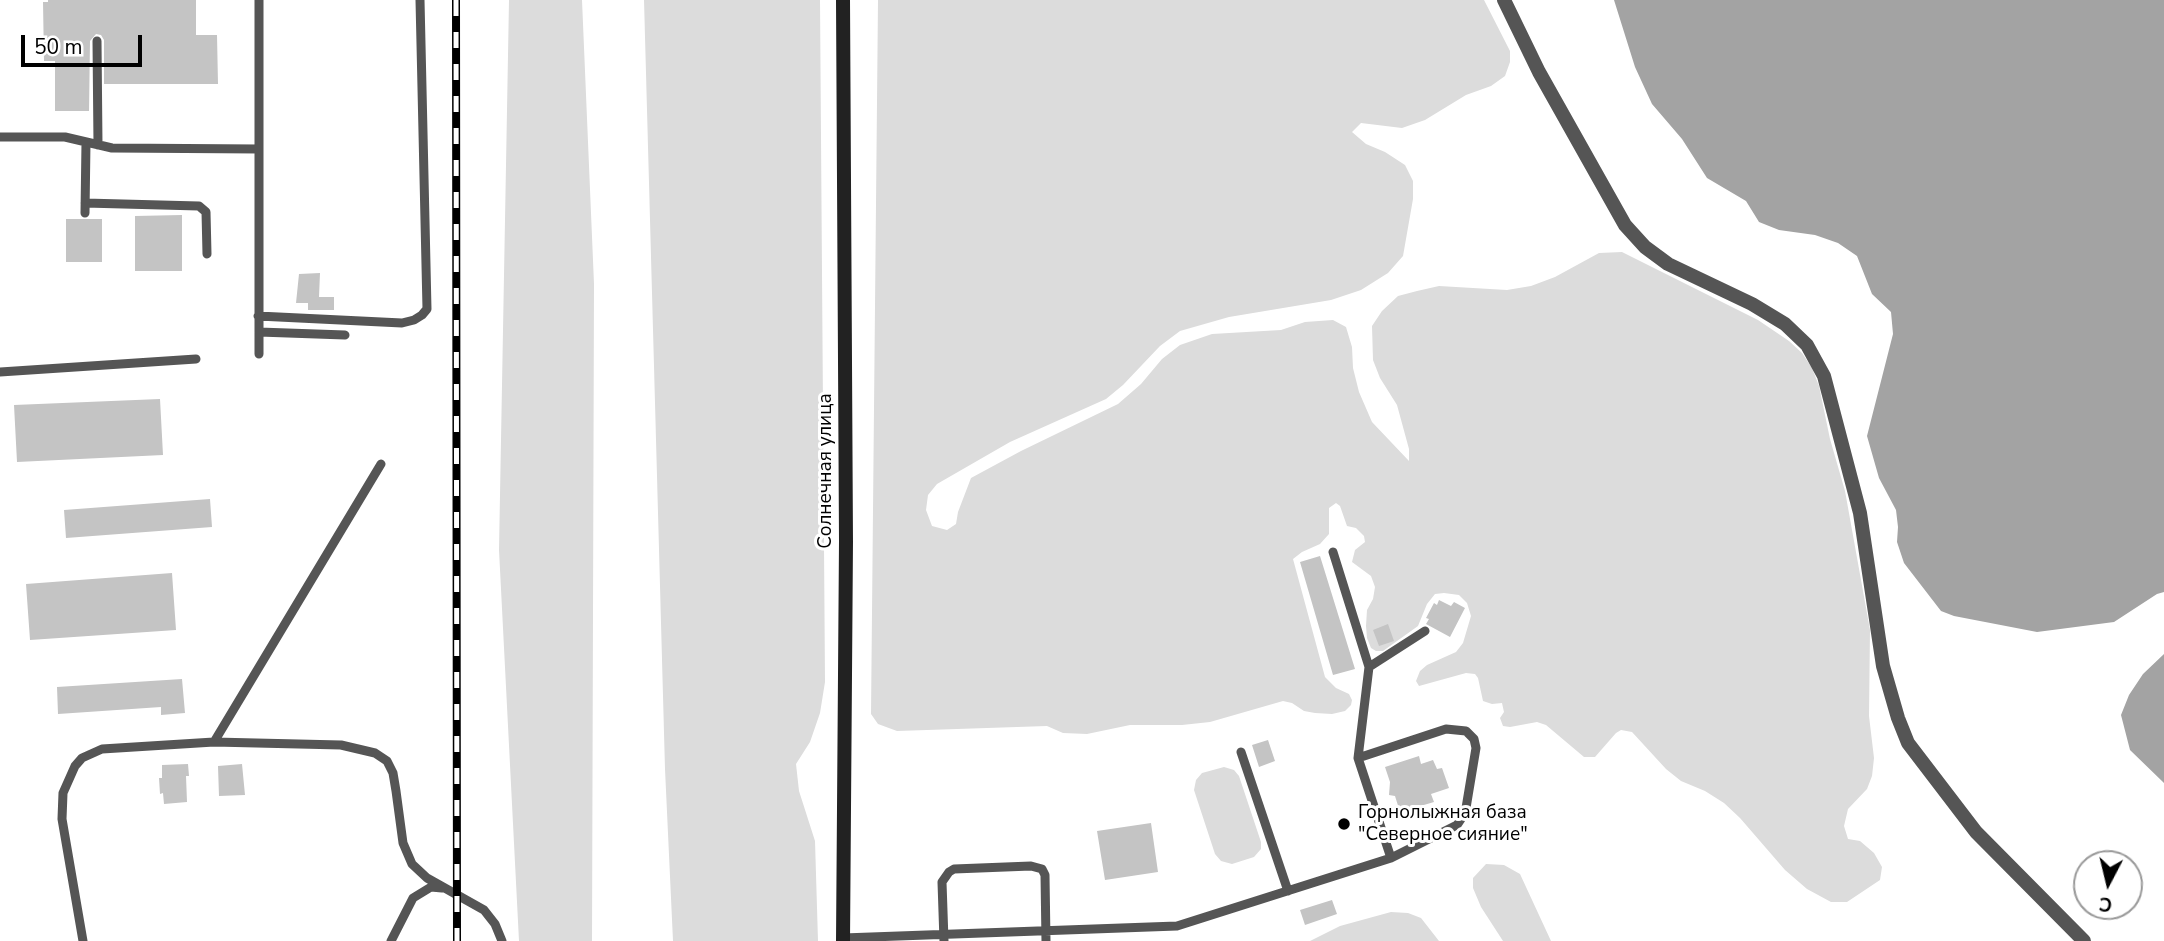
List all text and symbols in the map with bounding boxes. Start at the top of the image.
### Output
scale bar [24,21,145,65]
text: 50 m [34,33,83,61]
street label: Солнечная улица [815,393,837,549]
place label: Горнолыжная база "Северное сияние" [1358,802,1528,846]
marker: Горнолыжная база "Северное сияние" [1336,816,1352,832]
north arrow [2073,850,2143,920]
text: С [2098,890,2114,918]

